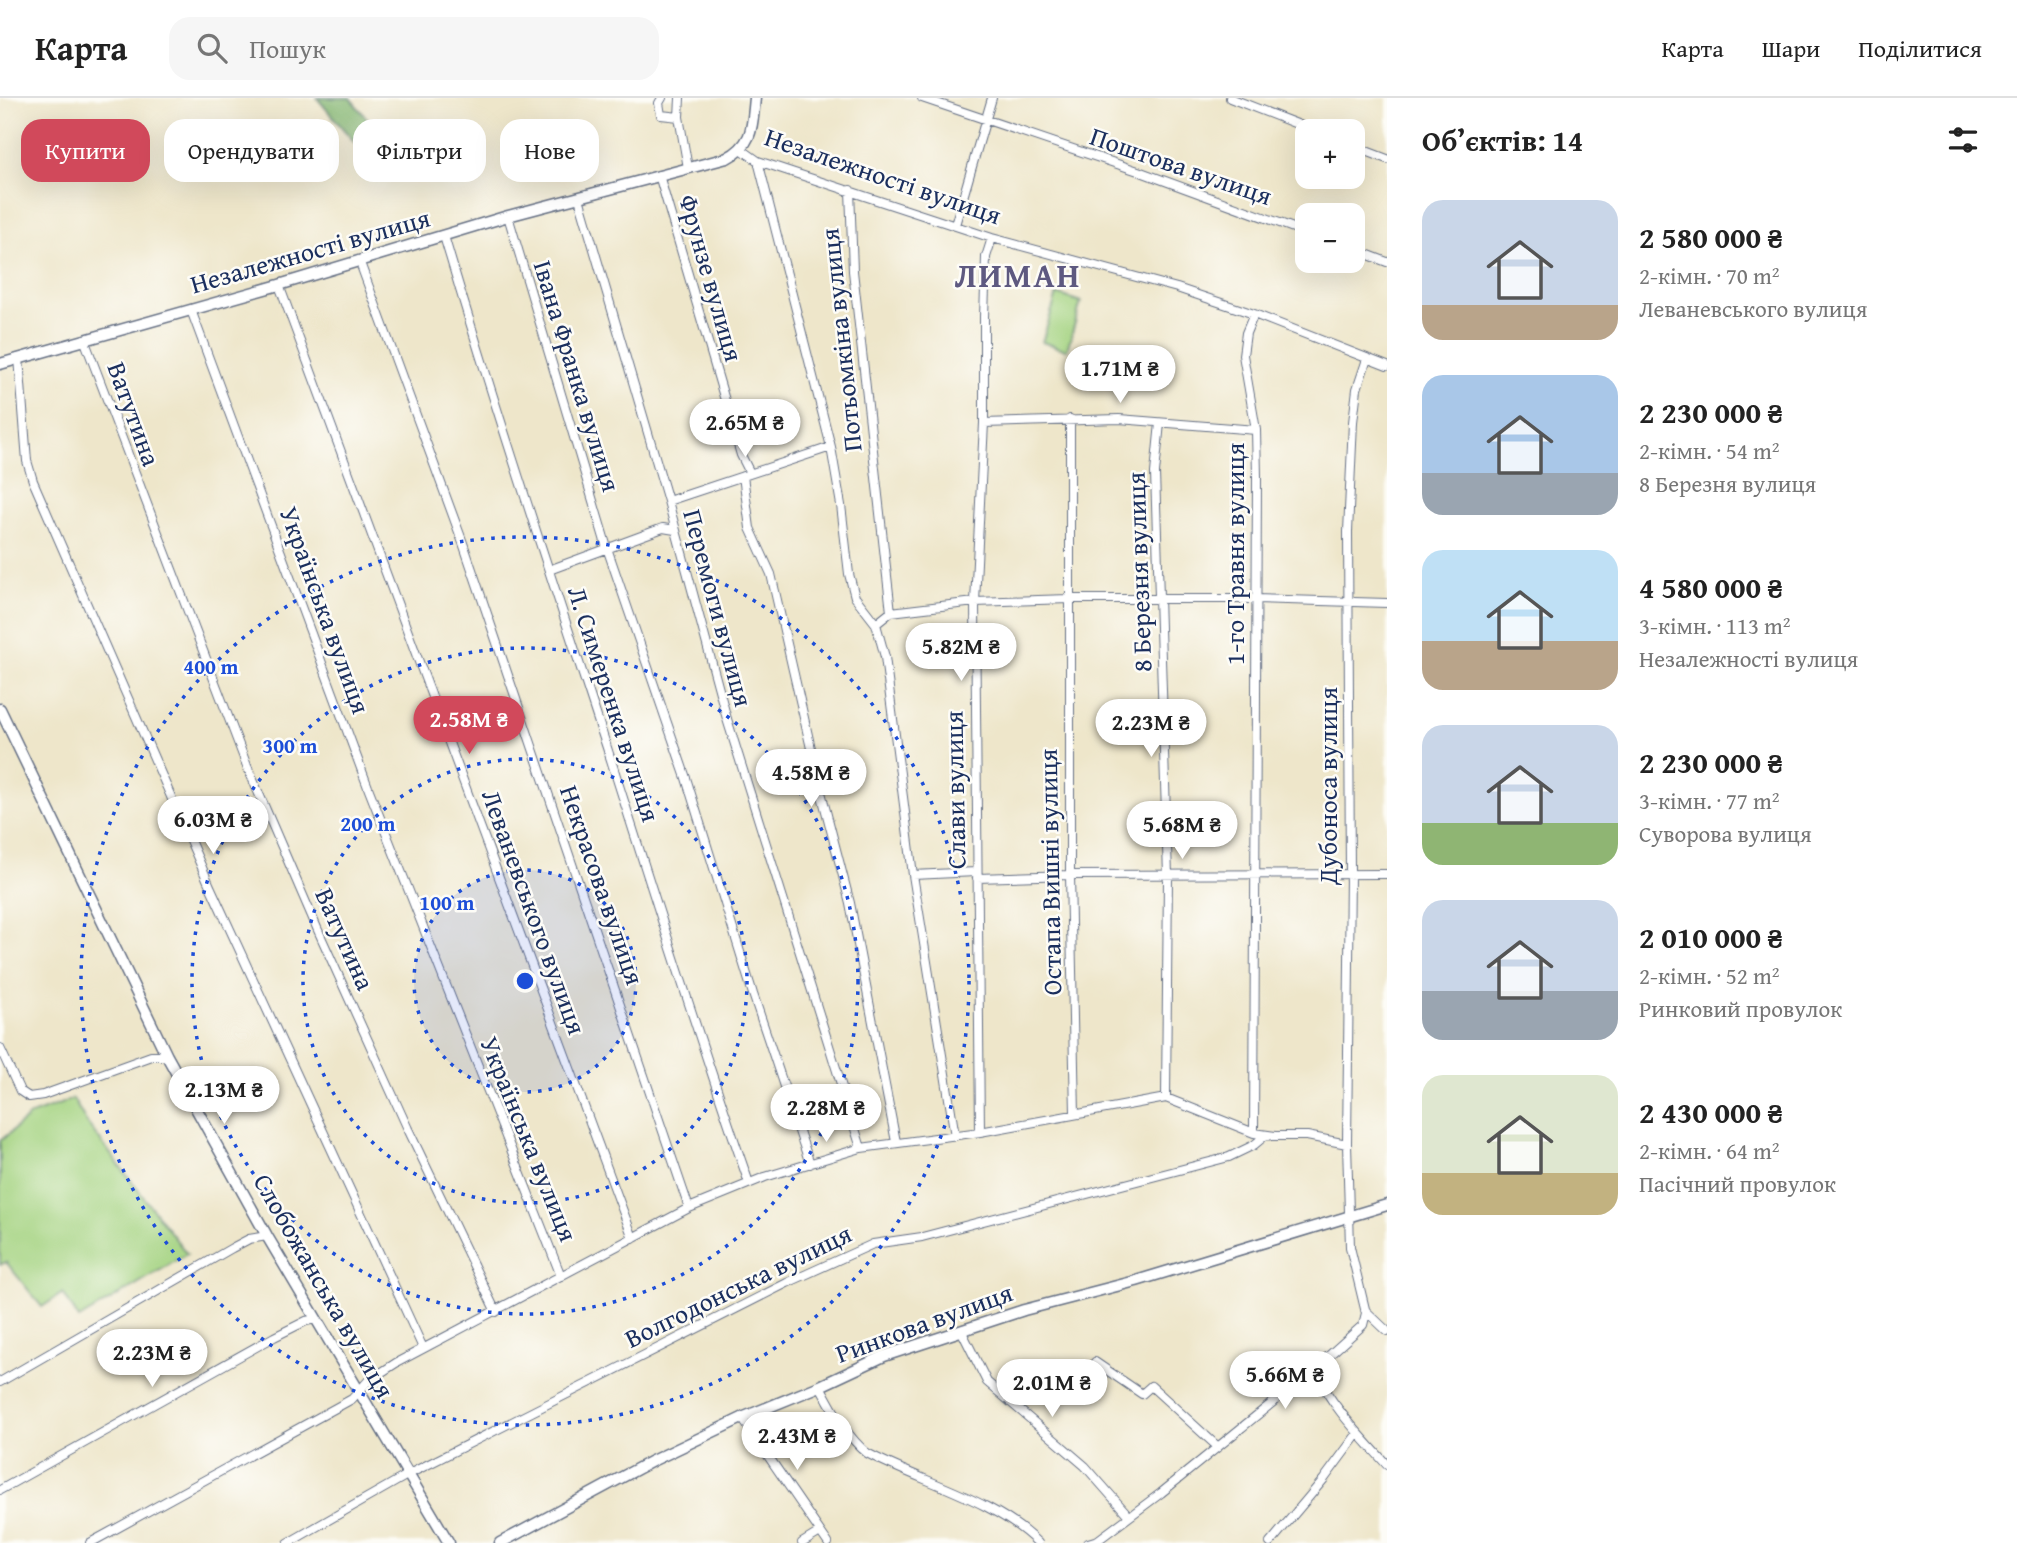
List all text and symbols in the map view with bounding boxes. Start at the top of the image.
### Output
search box [169,17,659,80]
text: Карта [35,24,127,72]
icon: search [193,29,231,67]
text: Пошук [249,29,326,68]
text: Карта [1661,31,1724,66]
text: Шари [1762,31,1820,66]
text: Поділитися [1858,31,1982,66]
street label: Поштова вулиця [1085,116,1277,215]
street label: Незалежності вулиця [760,117,1007,234]
text: Об’єктів: 14 [1422,118,1583,162]
chip: Купити [21,119,150,182]
chip: Орендувати [164,119,339,182]
chip: Фільтри [353,119,486,182]
chip: Нове [500,119,599,182]
map controls [1295,119,1365,273]
button: + [1295,119,1365,189]
icon: filters [1944,121,1982,159]
street label: Фрунзе вулиця [669,190,754,366]
street label: Незалежності вулиця [185,198,434,303]
button: − [1295,203,1365,273]
text: 2 580 000 ₴ [1639,215,1783,259]
street label: Потьомкіна вулиця [809,226,872,454]
icon: home [1478,228,1562,312]
district label: ЛИМАН [955,251,1081,299]
street label: Івана Франка вулиця [524,255,631,496]
text: 2-кімн. · 70 m² [1639,259,1780,292]
text: Леваневського вулиця [1639,292,1867,325]
pin: 1.71M ₴ [1055,345,1185,405]
text: 1.71M ₴ [1080,351,1160,384]
street label: Ватутина [98,356,172,472]
text: 2 230 000 ₴ [1639,390,1783,434]
pin: 2.65M ₴ [680,400,810,459]
icon: home [1478,403,1562,487]
text: 2.65M ₴ [705,405,785,438]
text: 2-кімн. · 54 m² [1639,434,1780,467]
street label: 1-го Травня вулиця [1215,443,1254,665]
text: 8 Березня вулиця [1639,467,1816,500]
street label: 8 Березня вулиця [1116,471,1161,673]
street label: Українська вулиця [270,501,381,719]
street label: Перемоги вулиця [673,505,764,711]
text: 4 580 000 ₴ [1639,565,1783,609]
icon: home [1478,578,1562,662]
street label: Л. Симеренка вулиця [558,581,671,827]
text: 3-кімн. · 113 m² [1639,609,1791,642]
pin: 5.82M ₴ [896,624,1026,683]
text: 5.82M ₴ [921,629,1001,662]
text: Незалежності вулиця [1639,642,1858,675]
text: 400 m [183,651,239,682]
street label: Дубоноса вулиця [1308,687,1347,886]
pin: 2.58M ₴ [404,696,534,756]
pin: 2.23M ₴ [1086,700,1216,759]
text: 2.58M ₴ [429,702,509,735]
text: 2.23M ₴ [1111,705,1191,738]
street label: Слави вулиця [934,711,975,870]
text: 300 m [262,730,318,761]
text: 2 230 000 ₴ [1639,740,1783,784]
street label: Остапа Вишні вулиця [1028,748,1071,996]
pin: 4.58M ₴ [746,750,876,809]
icon: home [1478,753,1562,837]
text: 4.58M ₴ [771,755,851,788]
street label: Некрасова вулиця [550,780,655,990]
street label: Леваневського вулиця [472,784,597,1040]
text: 3-кімн. · 77 m² [1639,784,1780,817]
pin: 6.03M ₴ [148,796,278,856]
text: 6.03M ₴ [173,802,253,835]
pin: 5.68M ₴ [1117,802,1247,861]
text: 5.68M ₴ [1142,807,1222,840]
text: 200 m [340,808,396,839]
text: Суворова вулиця [1639,817,1812,850]
street label: Ватутина [306,881,386,997]
text: 100 m [419,887,475,918]
text: 2 010 000 ₴ [1639,915,1783,959]
icon: home [1478,928,1562,1012]
text: 2-кімн. · 52 m² [1639,959,1780,992]
centre of rings [513,969,537,993]
text: Ринковий провулок [1639,992,1842,1025]
street label: Українська вулиця [471,1030,588,1247]
pin: 2.13M ₴ [159,1066,289,1126]
text: 2.13M ₴ [184,1072,264,1105]
pin: 2.28M ₴ [761,1084,891,1144]
text: 2.28M ₴ [786,1090,866,1123]
text: 2 430 000 ₴ [1639,1090,1783,1134]
icon: home [1478,1103,1562,1187]
text: 2-кімн. · 64 m² [1639,1134,1780,1167]
street label: Слобожанська вулиця [244,1166,405,1405]
text: Пасічний провулок [1639,1167,1836,1200]
street label: Волгодонська вулиця [618,1214,858,1357]
street label: Ринкова вулиця [830,1272,1018,1373]
pin: 2.23M ₴ [87,1330,217,1389]
text: 2.23M ₴ [112,1335,192,1368]
pin: 5.66M ₴ [1220,1352,1350,1411]
text: 5.66M ₴ [1245,1357,1325,1390]
pin: 2.01M ₴ [987,1360,1117,1419]
text: 2.01M ₴ [1012,1365,1092,1398]
pin: 2.43M ₴ [732,1412,862,1472]
text: 2.43M ₴ [757,1418,837,1451]

